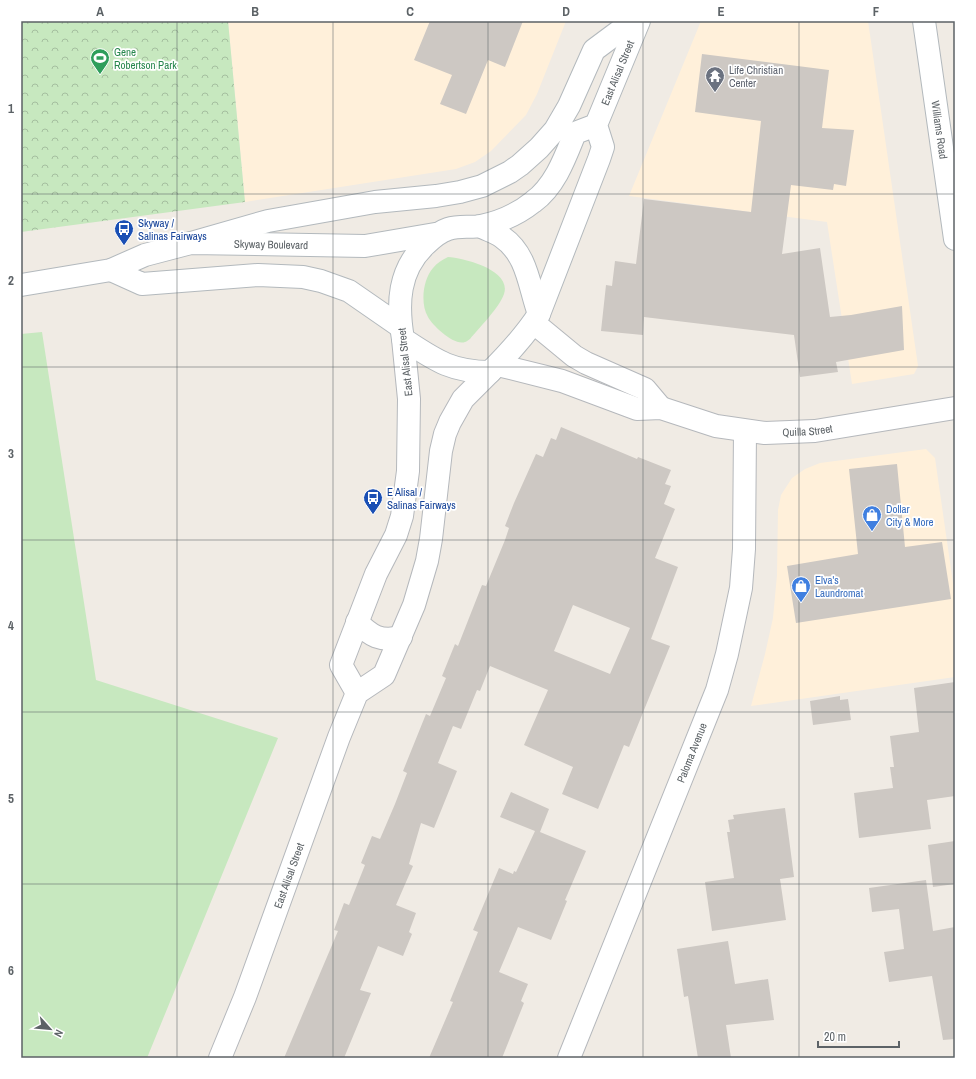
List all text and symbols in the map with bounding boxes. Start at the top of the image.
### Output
text: A [96,3,104,20]
text: B [251,3,259,20]
text: C [406,3,414,20]
text: D [562,3,570,20]
text: E [717,3,725,20]
text: F [873,3,880,20]
street label: East Alisal Street [598,38,637,107]
place label: Gene Robertson Park [114,45,177,72]
sports icon: Gene Robertson Park [89,47,111,75]
place label: Life Christian Center [729,63,783,90]
temple icon: Life Christian Center [704,65,726,93]
text: 1 [8,100,14,117]
street label: Williams Road [928,100,951,160]
place label: Skyway / Salinas Fairways [138,216,207,243]
bus stop icon: Skyway / Salinas Fairways [113,218,135,246]
street label: Skyway Boulevard [234,237,308,252]
text: 2 [8,272,14,289]
street label: East Alisal Street [394,327,416,397]
street label: Quilla Street [782,421,834,439]
text: 3 [8,445,14,462]
place label: E Alisal / Salinas Fairways [387,485,456,512]
bus stop icon: E Alisal / Salinas Fairways [362,487,384,515]
place label: Dollar City & More [886,502,934,529]
shop icon: Dollar City & More [861,504,883,532]
place label: Elva's Laundromat [815,573,864,600]
shop icon: Elva's Laundromat [790,575,812,603]
text: 4 [8,617,14,634]
street label: Paloma Avenue [673,721,710,785]
text: 5 [8,790,14,807]
street label: East Alisal Street [271,840,307,910]
text: 6 [8,962,14,979]
north arrow [30,1009,70,1049]
scale bar [818,1023,899,1049]
text: N [51,1027,67,1040]
text: 20 m [824,1029,846,1045]

